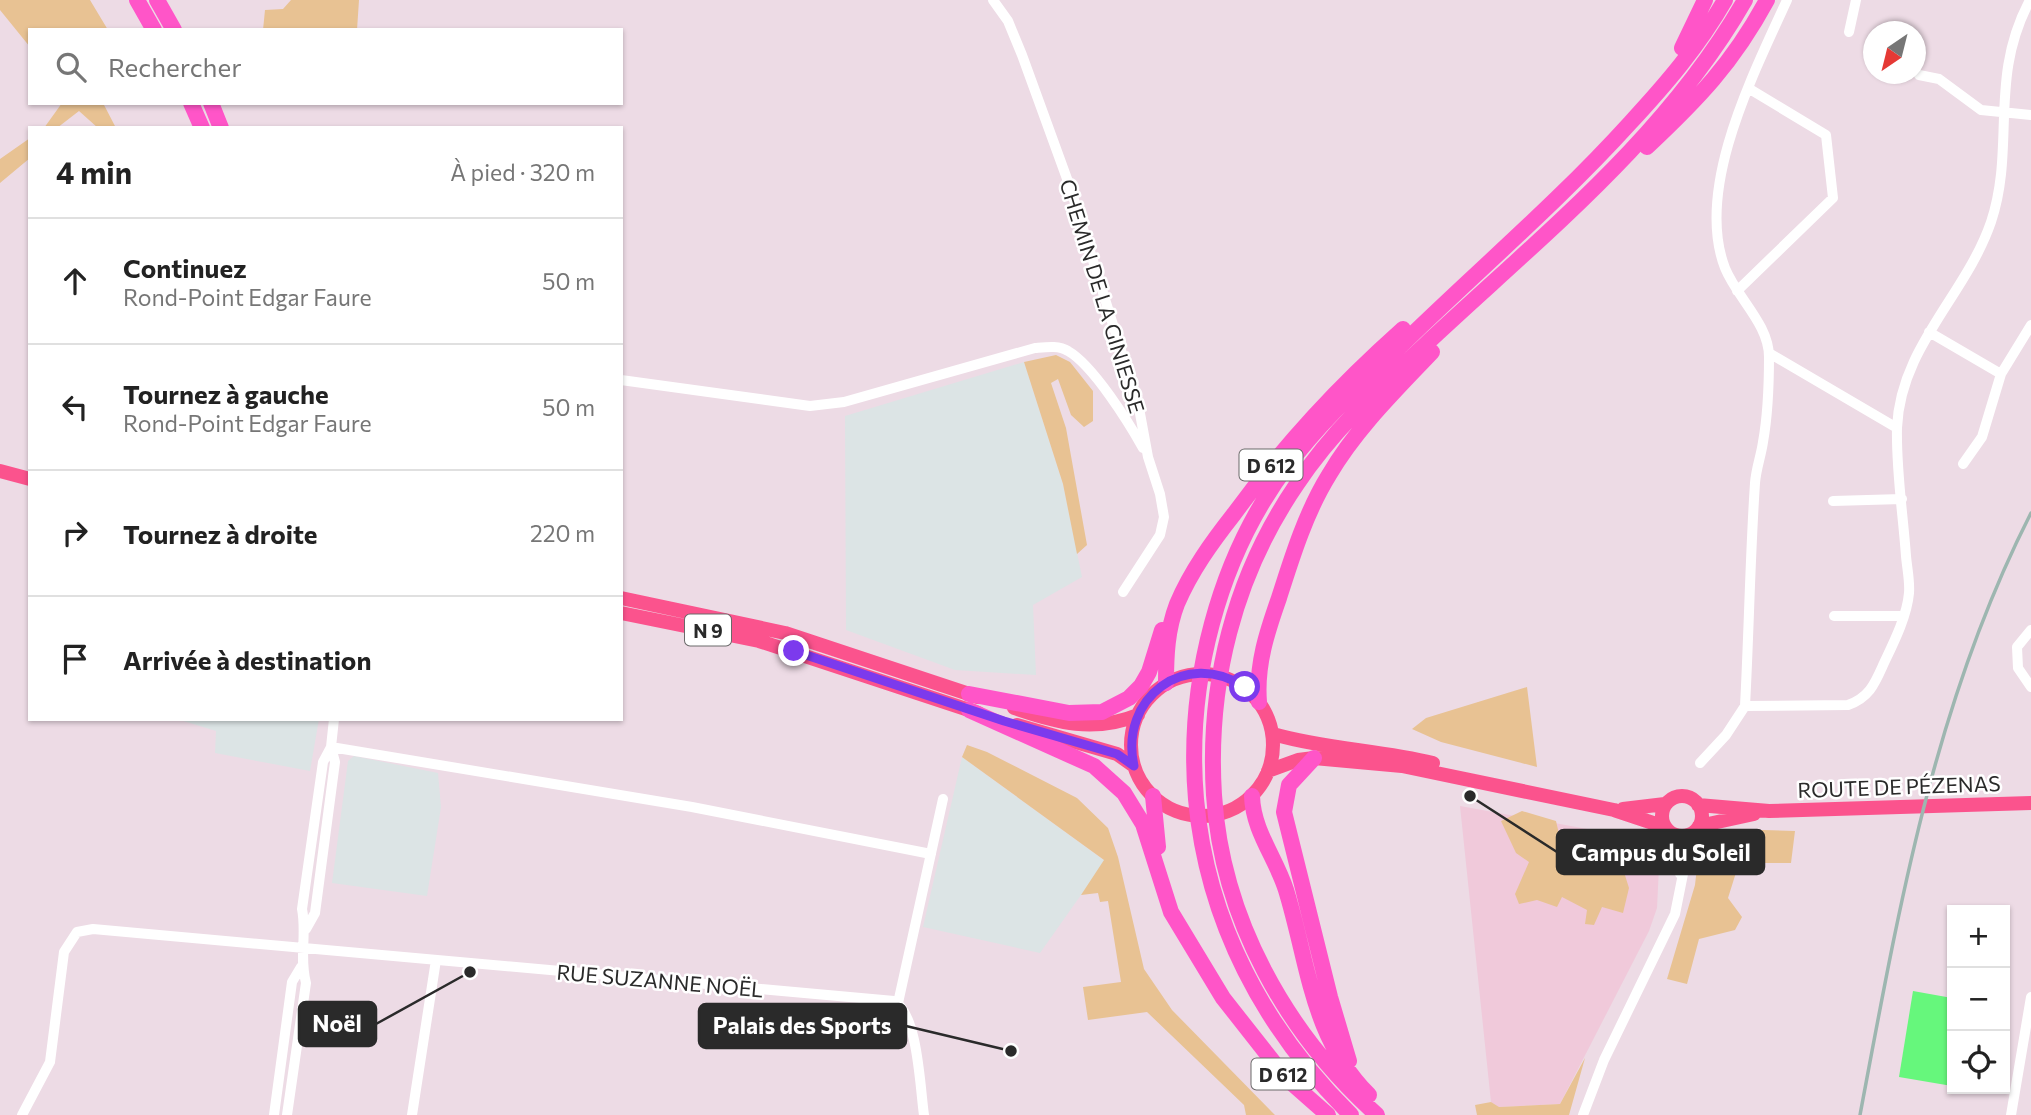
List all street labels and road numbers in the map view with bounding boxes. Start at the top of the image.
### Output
street label: CHEMIN DE LA GINIESSE [1055,176,1151,416]
road number: D 612 [1240,450,1302,480]
road number: N 9 [685,614,731,646]
street label: ROUTE DE PÉZENAS [1797,770,2001,802]
street label: RUE SUZANNE NOËL [556,959,764,1001]
road number: D 612 [1252,1058,1314,1090]

